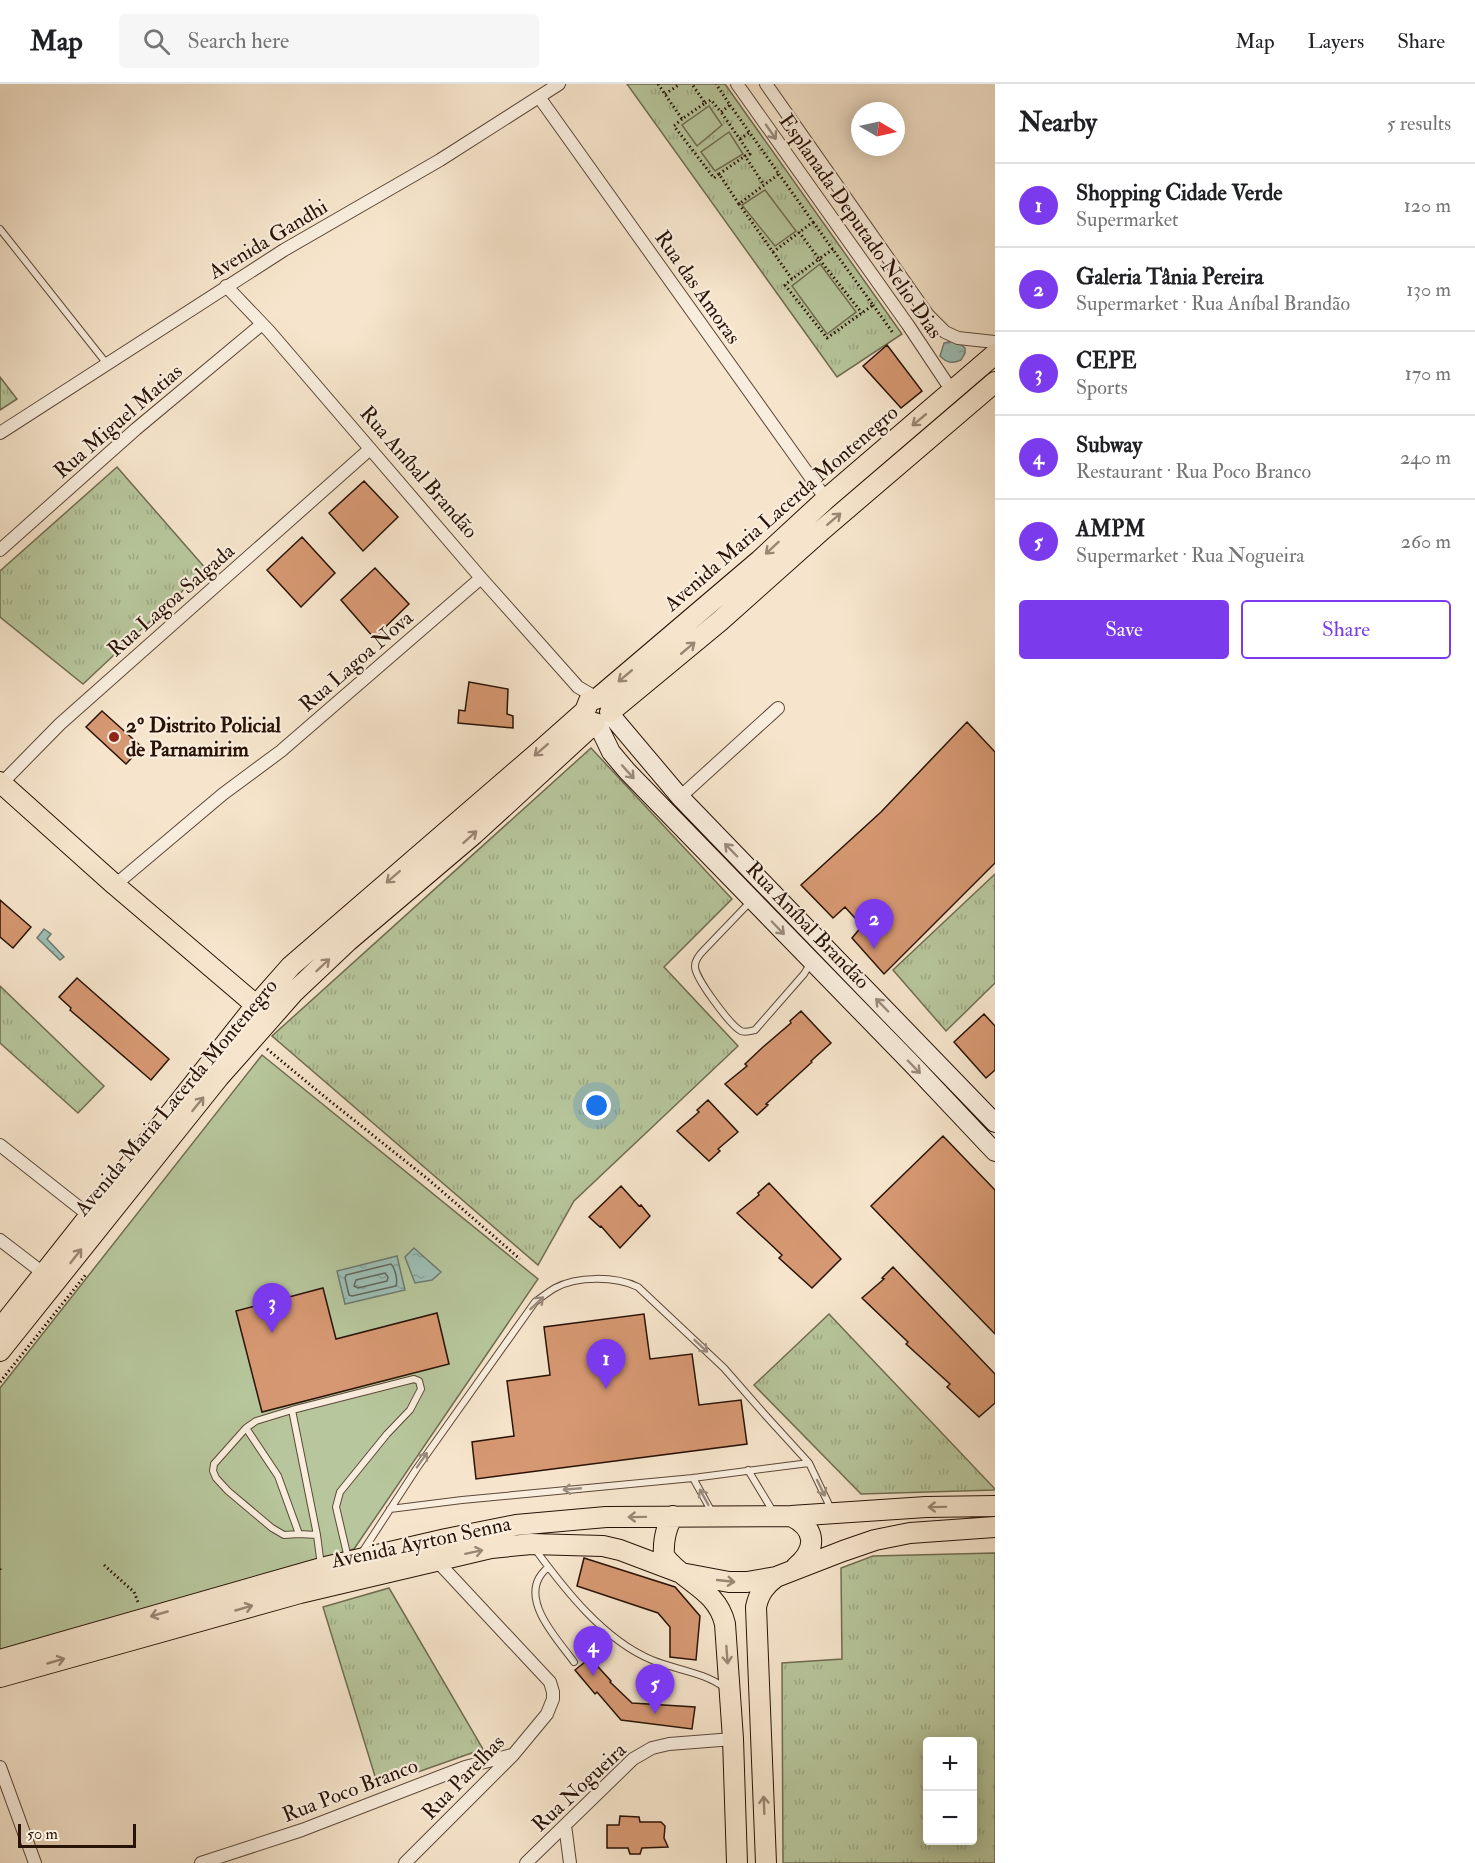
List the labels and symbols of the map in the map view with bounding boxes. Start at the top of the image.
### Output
north arrow [851,102,905,156]
street label: Esplanada Deputado Nelio Dias [773,109,949,344]
one-way arrow [765,123,777,139]
street label: Avenida Gandhi [203,193,333,286]
street label: Rua das Amoras [648,225,747,349]
street label: Rua Miguel Matias [48,358,188,485]
street label: Avenida Maria Lacerda Montenegro [658,399,904,618]
street label: Rua Aníbal Brandão [354,400,484,544]
one-way arrow [912,413,927,427]
one-way arrow [826,512,841,526]
street label: Rua Lagoa Salgada [102,538,241,663]
one-way arrow [765,541,780,555]
street label: Rua Lagoa Nova [294,604,419,718]
one-way arrow [679,642,695,655]
one-way arrow [618,669,633,683]
place label: 2º Distrito Policial de Parnamirim [126,712,281,763]
marker: 2º Distrito Policial de Parnamirim [107,730,121,744]
one-way arrow [534,743,549,757]
one-way arrow [621,764,635,779]
one-way arrow [462,830,477,844]
one-way arrow [724,842,739,857]
street label: Rua Aníbal Brandão [740,856,875,995]
one-way arrow [386,870,401,884]
pin: 2 [854,900,894,949]
one-way arrow [771,920,785,935]
one-way arrow [315,958,330,972]
street label: Avenida Maria Lacerda Montenegro [68,973,284,1222]
one-way arrow [874,997,889,1012]
one-way arrow [907,1059,921,1074]
your location [582,1091,611,1120]
one-way arrow [191,1096,204,1112]
one-way arrow [69,1248,82,1264]
pin: 3 [252,1284,292,1333]
one-way arrow [529,1295,544,1310]
one-way arrow [693,1338,708,1353]
pin: 1 [586,1340,626,1389]
one-way arrow [416,1452,428,1469]
one-way arrow [816,1478,828,1496]
one-way arrow [563,1484,583,1495]
one-way arrow [698,1489,710,1506]
one-way arrow [927,1501,947,1513]
street label: Avenida Ayrton Senna [328,1510,514,1575]
one-way arrow [627,1511,647,1523]
one-way arrow [464,1546,483,1557]
one-way arrow [716,1575,736,1586]
one-way arrow [234,1602,253,1613]
one-way arrow [150,1609,169,1620]
pin: 4 [574,1626,612,1676]
one-way arrow [721,1645,732,1665]
one-way arrow [46,1655,65,1666]
pin: 5 [636,1664,674,1714]
street label: Rua Parelhas [416,1729,511,1826]
street label: Rua Nogueira [526,1737,632,1838]
street label: Rua Poco Branco [279,1752,422,1829]
one-way arrow [759,1795,770,1815]
scale bar [18,1821,136,1848]

